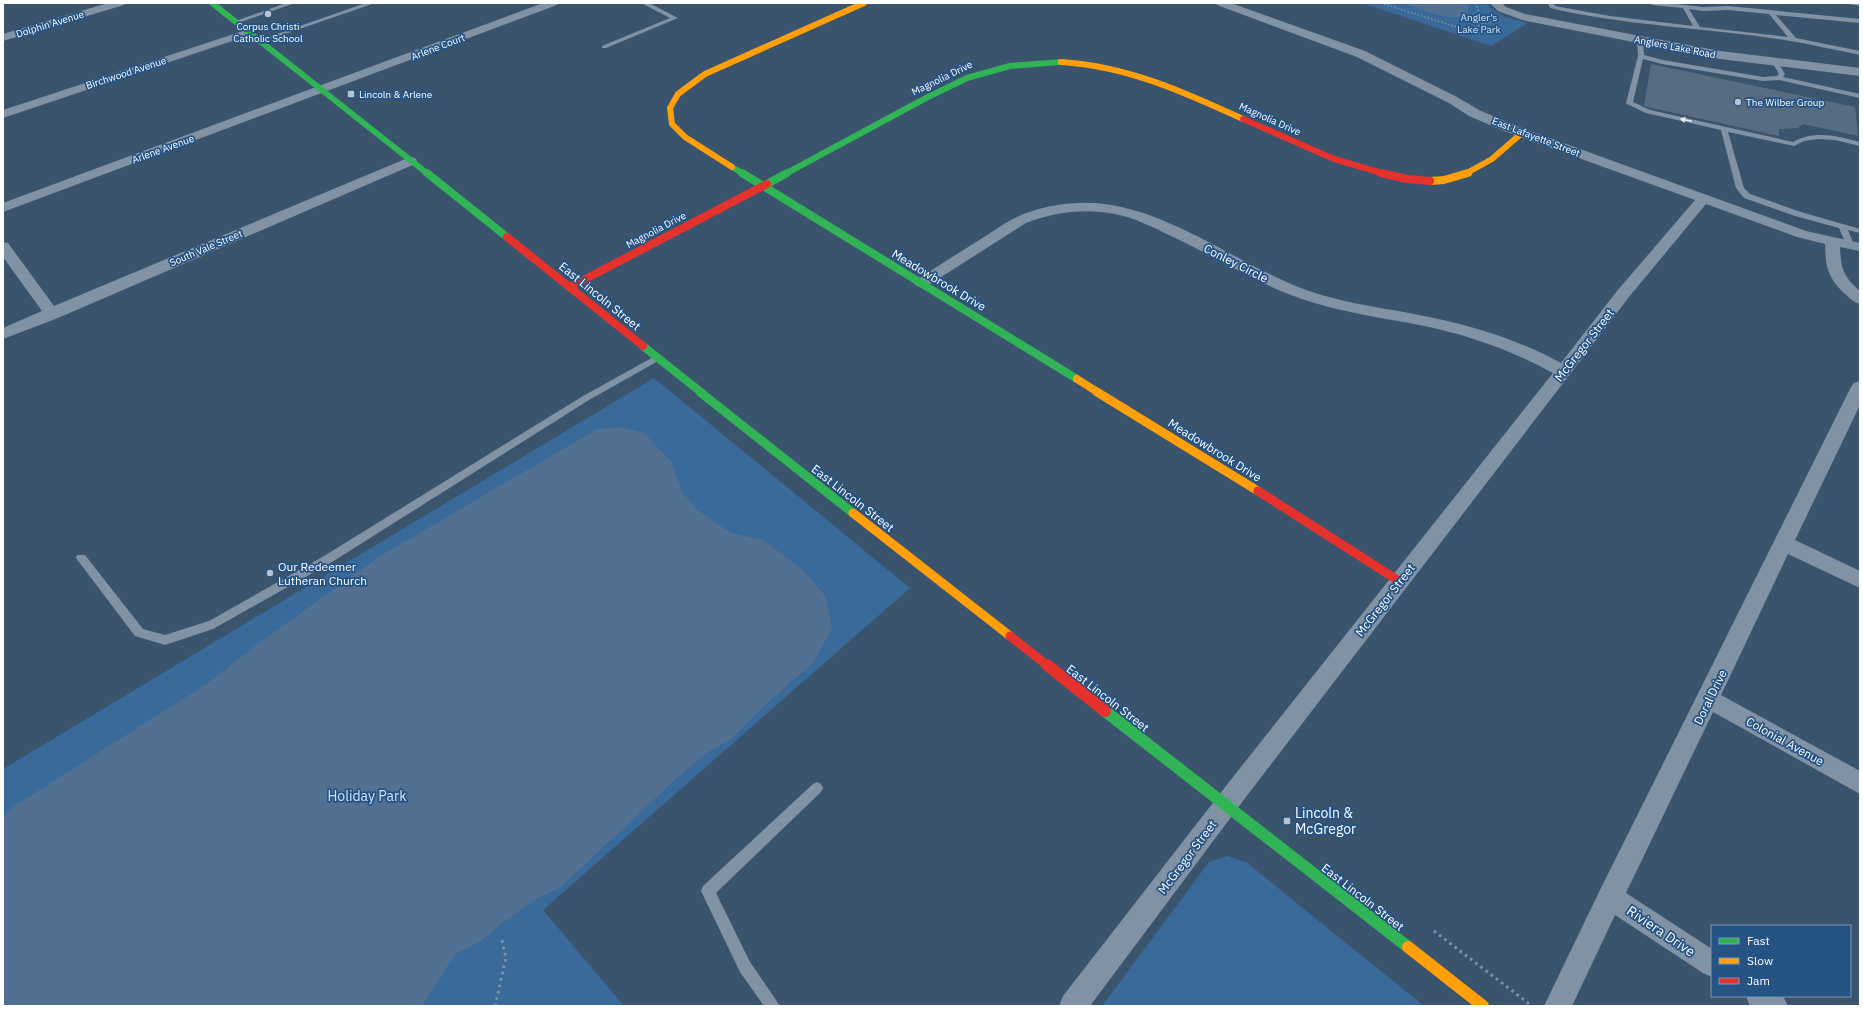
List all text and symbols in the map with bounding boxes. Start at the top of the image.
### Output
street label: Dolphin Avenue [14,7,86,41]
marker: Corpus Christi Catholic School [263,9,273,19]
park label: Angler’s Lake Park [1457,11,1501,36]
place label: Corpus Christi Catholic School [233,20,303,45]
street label: Arlene Court [409,31,467,63]
street label: Anglers Lake Road [1633,33,1717,61]
street label: Birchwood Avenue [84,54,168,92]
street label: Magnolia Drive [909,57,975,98]
place label: Lincoln & Arlene [359,88,433,101]
marker: Lincoln & Arlene [346,89,356,99]
place label: The Wilber Group [1746,96,1825,109]
marker: The Wilber Group [1733,97,1743,107]
street label: Magnolia Drive [1237,100,1303,139]
street label: East Lafayette Street [1490,114,1582,160]
one-way arrow [1680,117,1692,123]
street label: Arlene Avenue [130,132,196,166]
street label: Magnolia Drive [624,208,689,251]
street label: South Vale Street [168,227,245,269]
street label: Conley Circle [1201,240,1271,286]
street label: Meadowbrook Drive [889,246,989,314]
street label: East Lincoln Street [556,259,644,333]
street label: McGregor Street [1551,306,1617,384]
street label: Meadowbrook Drive [1166,415,1265,485]
street label: East Lincoln Street [809,461,897,535]
place label: Our Redeemer Lutheran Church [278,559,367,588]
street label: McGregor Street [1352,561,1418,639]
marker: Our Redeemer Lutheran Church [265,568,275,578]
street label: East Lincoln Street [1064,661,1152,735]
street label: Doral Drive [1690,667,1730,727]
street label: Colonial Avenue [1744,713,1827,769]
park label: Holiday Park [327,787,407,805]
place label: Lincoln & McGregor [1295,804,1356,838]
marker: Lincoln & McGregor [1282,816,1292,826]
street label: McGregor Street [1154,817,1220,897]
street label: East Lincoln Street [1319,860,1407,934]
street label: Riviera Drive [1623,901,1699,961]
legend [1711,925,1851,997]
text: Fast [1747,933,1770,948]
text: Slow [1747,953,1773,968]
text: Jam [1747,973,1770,988]

